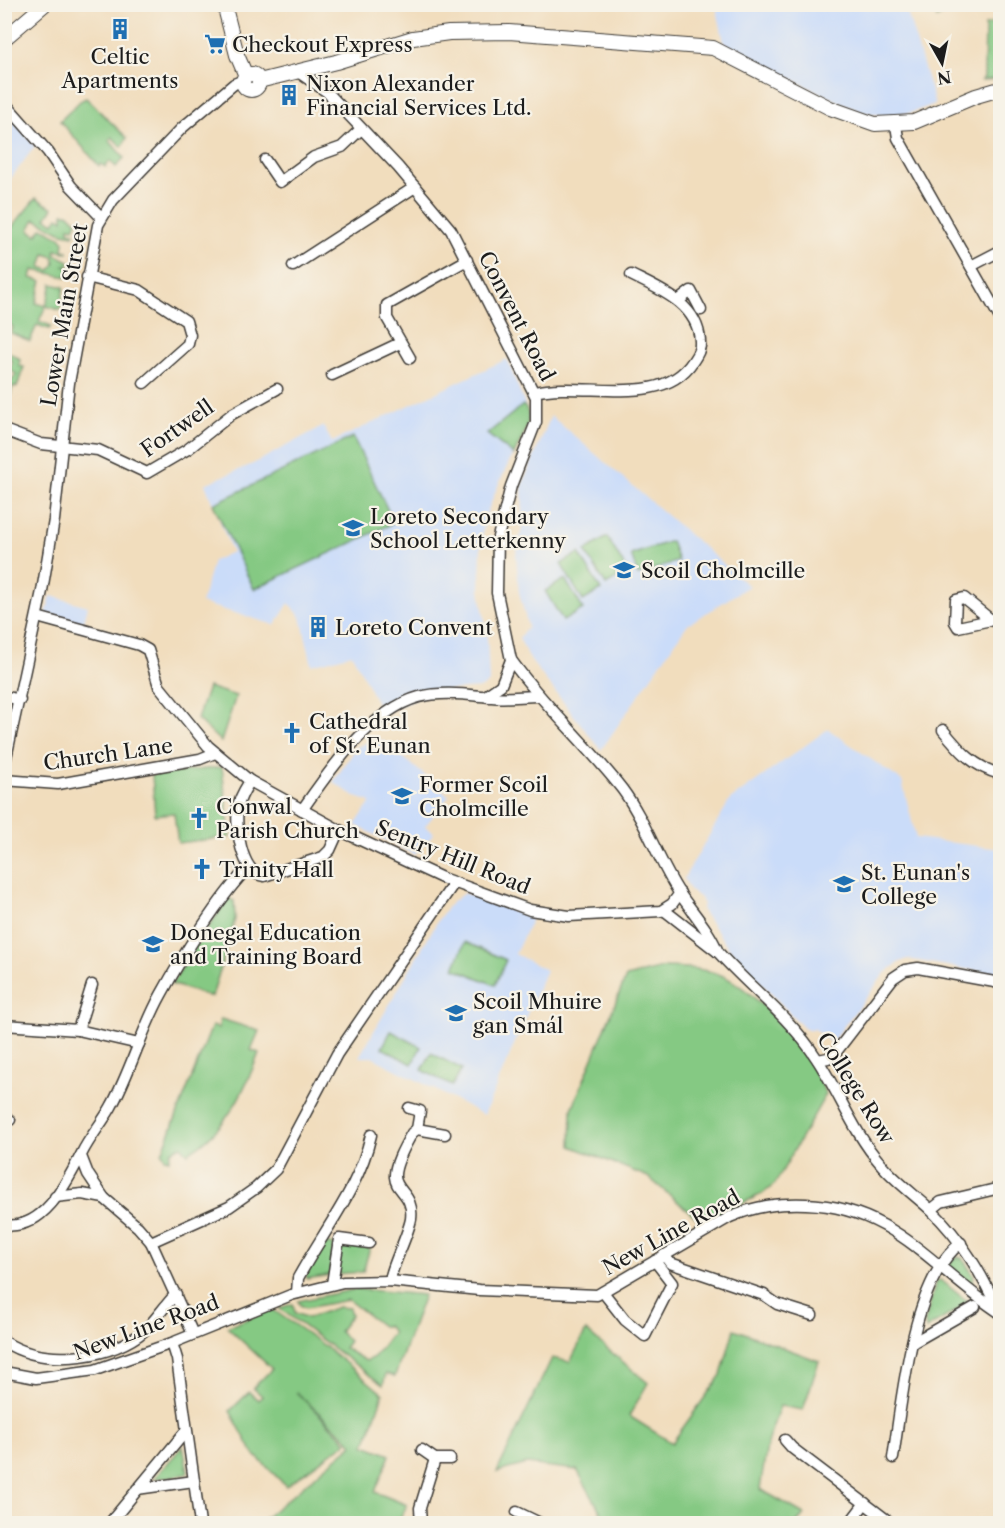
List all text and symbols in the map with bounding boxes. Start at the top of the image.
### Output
building icon: Celtic Apartments [108,17,132,41]
supermarket icon: Checkout Express [203,32,227,56]
place label: Checkout Express [232,32,413,57]
north arrow [912,33,972,93]
place label: Celtic Apartments [61,44,178,93]
text: N [936,67,953,89]
place label: Nixon Alexander Financial Services Ltd. [306,71,532,120]
building icon: Nixon Alexander Financial Services Ltd. [277,83,301,107]
street label: Lower Main Street [36,221,93,408]
street label: Convent Road [474,247,561,385]
street label: Fortwell [136,394,218,462]
place label: Loreto Secondary School Letterkenny [370,504,566,553]
school or university icon: Loreto Secondary School Letterkenny [341,516,365,540]
school or university icon: Scoil Cholmcille [612,558,636,582]
place label: Scoil Cholmcille [641,558,805,583]
building icon: Loreto Convent [306,615,330,639]
place label: Loreto Convent [335,615,493,640]
place label: Cathedral of St. Eunan [309,709,431,758]
church icon: Cathedral of St. Eunan [280,721,304,745]
street label: Church Lane [42,733,174,775]
place label: Former Scoil Cholmcille [419,772,548,821]
school or university icon: Former Scoil Cholmcille [390,784,414,808]
place label: Conwal Parish Church [216,794,359,843]
church icon: Conwal Parish Church [187,806,211,830]
street label: Sentry Hill Road [372,815,534,900]
church icon: Trinity Hall [190,857,214,881]
place label: Trinity Hall [219,857,334,882]
place label: St. Eunan's College [861,860,970,909]
school or university icon: St. Eunan's College [832,872,856,896]
place label: Donegal Education and Training Board [170,920,362,969]
school or university icon: Donegal Education and Training Board [141,932,165,956]
place label: Scoil Mhuire gan Smál [473,989,602,1038]
school or university icon: Scoil Mhuire gan Smál [444,1001,468,1025]
street label: College Row [812,1028,900,1149]
street label: New Line Road [598,1184,744,1280]
street label: New Line Road [70,1289,222,1365]

